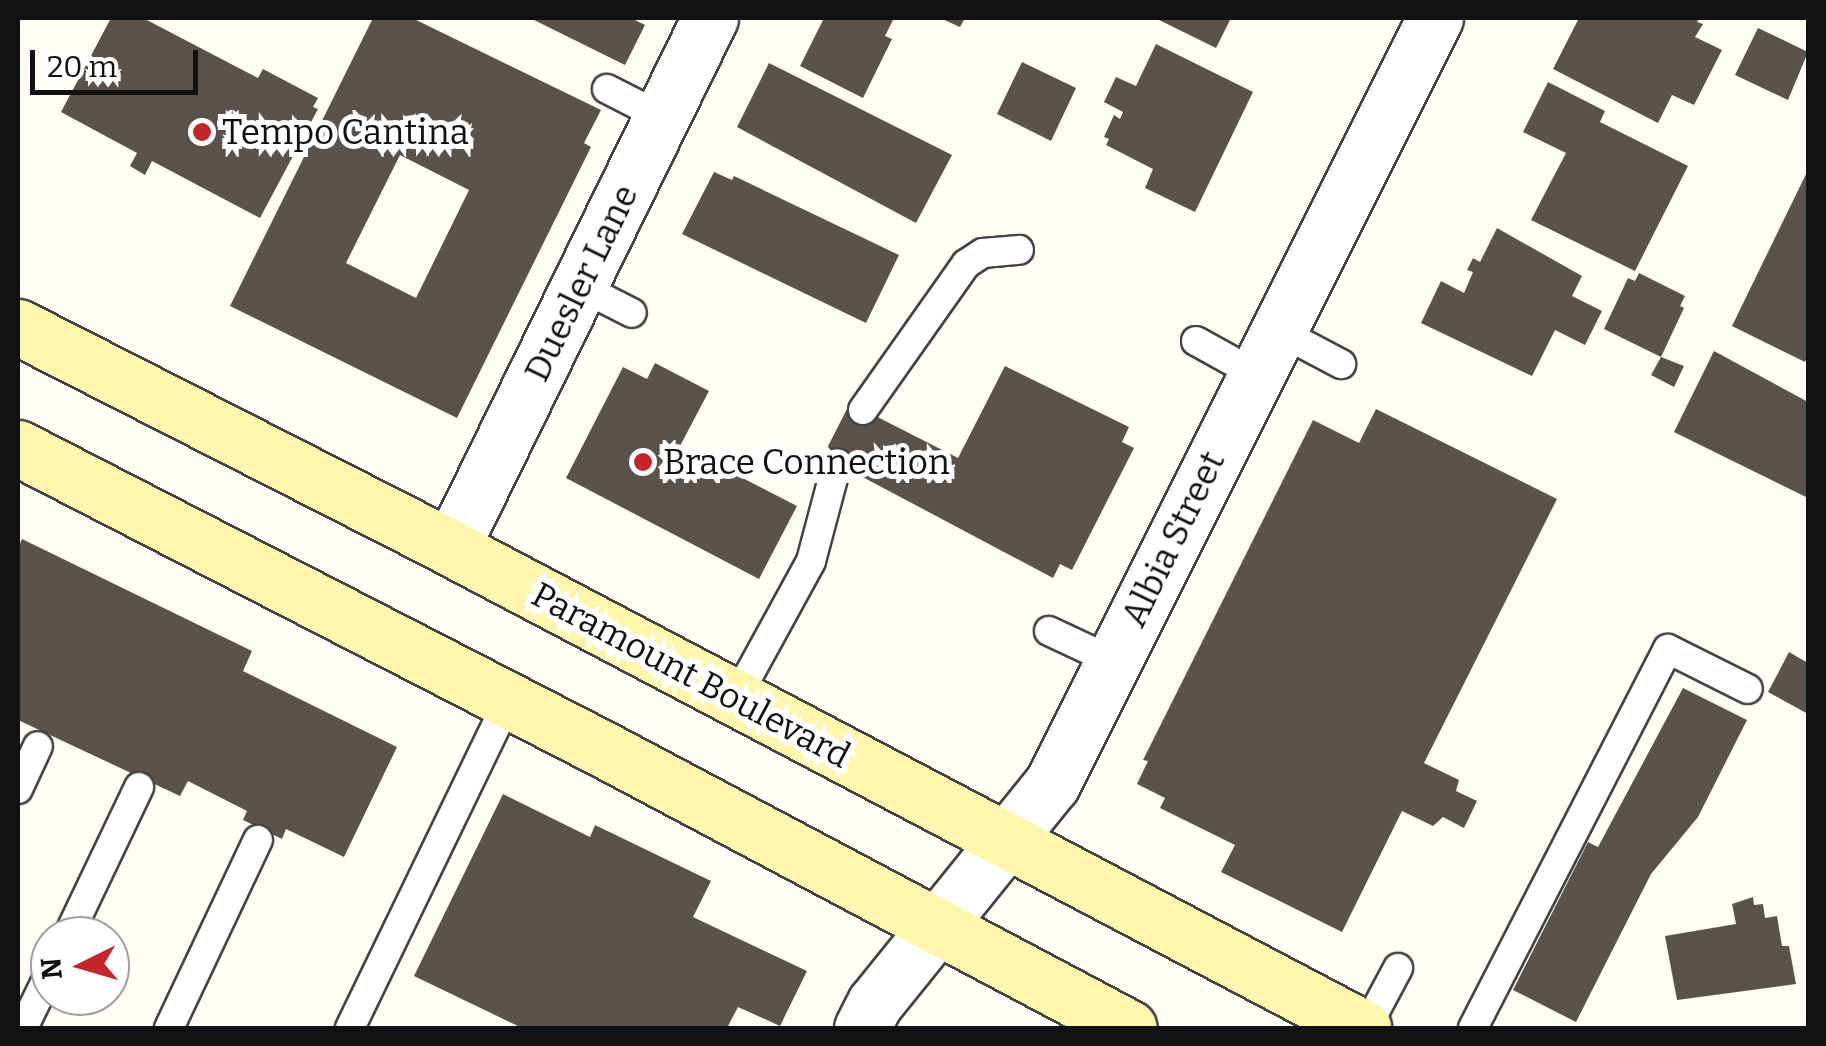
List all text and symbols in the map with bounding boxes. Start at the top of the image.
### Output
scale bar [35,30,202,92]
text: 20 m [47,49,117,85]
place label: Tempo Cantina [222,111,469,153]
marker: Tempo Cantina [191,121,213,143]
street label: Duesler Lane [515,178,647,388]
place label: Brace Connection [663,441,950,483]
street label: Albia Street [1113,445,1233,633]
marker: Brace Connection [632,451,654,473]
street label: Paramount Boulevard [525,573,857,777]
north arrow [30,916,130,1016]
text: N [34,956,69,981]

